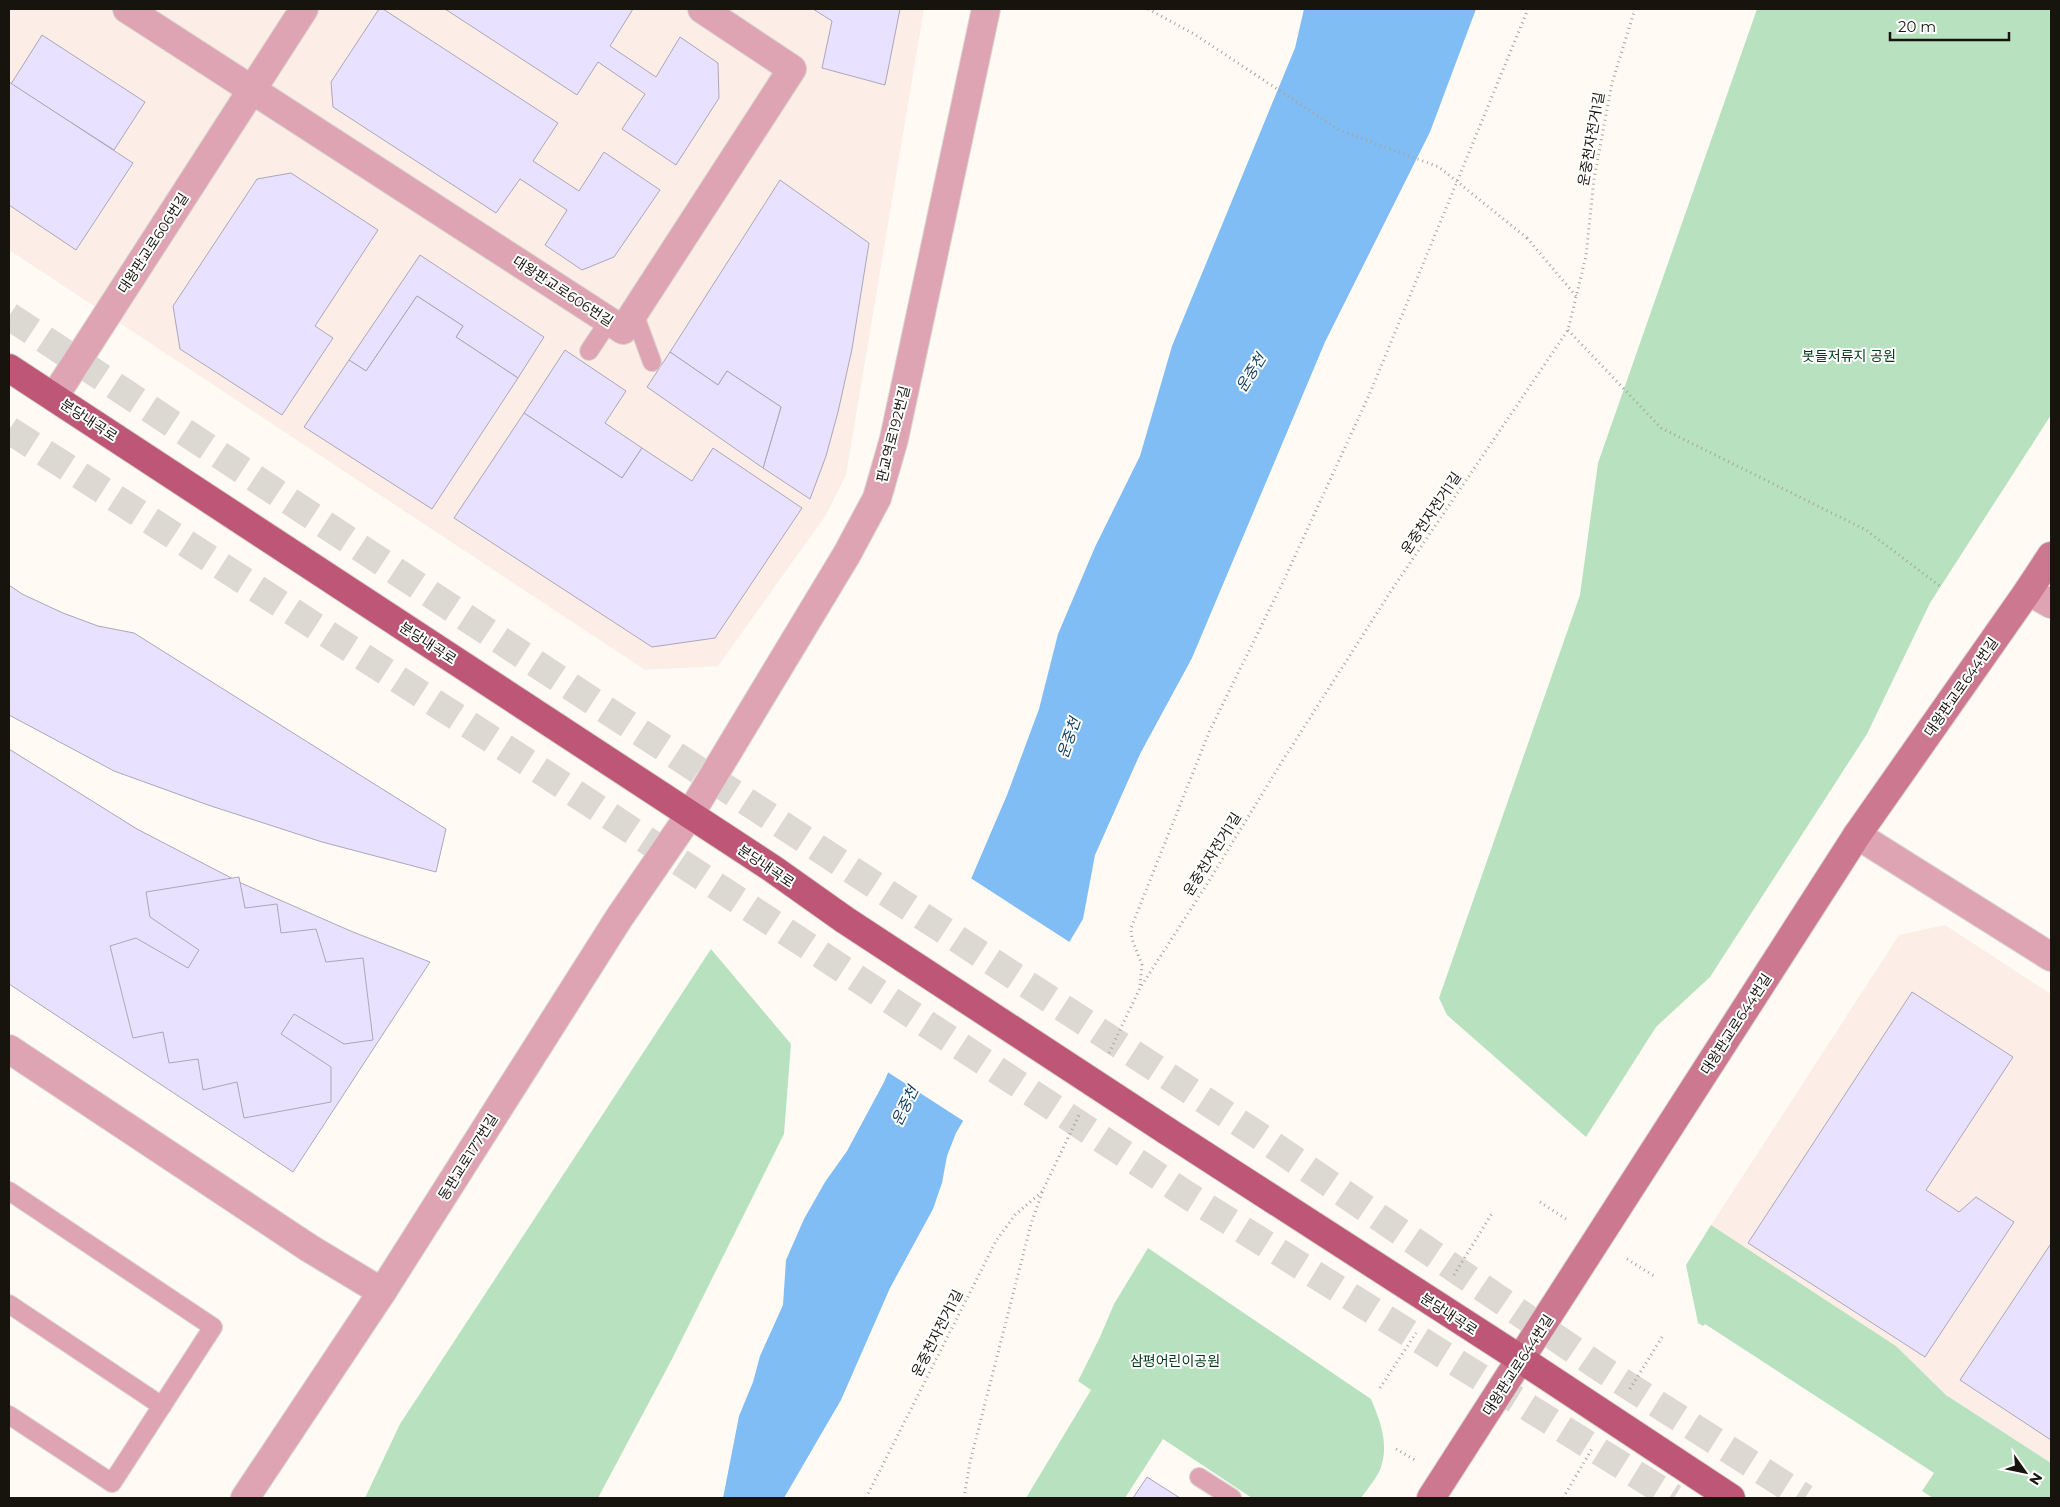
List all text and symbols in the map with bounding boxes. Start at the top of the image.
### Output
scale bar [1890,10,2009,42]
text: 20 m [1898,17,1936,36]
street label: 운중천자전거1길 [1574,91,1608,187]
street label: 대왕판교로606번길 [114,189,192,297]
street label: 대왕판교로606번길 [509,252,617,330]
park label: 봇들저류지 공원 [1802,347,1896,365]
water label: 운중천 [1232,348,1271,395]
street label: 판교역로192번길 [872,384,914,484]
street label: 분당내곡로 [57,395,121,445]
street label: 운중천자전거1길 [1397,468,1465,558]
street label: 분당내곡로 [396,618,460,668]
street label: 대왕판교로644번길 [1920,634,2002,740]
water label: 운중천 [1053,713,1085,761]
street label: 운중천자전거1길 [1179,809,1245,899]
street label: 분당내곡로 [734,841,798,892]
street label: 대왕판교로644번길 [1697,970,1775,1078]
water label: 운중천 [887,1081,923,1129]
street label: 동판교로177번길 [434,1110,502,1204]
street label: 운중천자전거1길 [907,1286,967,1380]
street label: 분당내곡로 [1417,1289,1481,1339]
street label: 대왕판교로644번길 [1479,1311,1557,1419]
park label: 삼평어린이공원 [1130,1352,1220,1370]
north arrow [2000,1447,2050,1497]
text: N [2025,1469,2047,1489]

